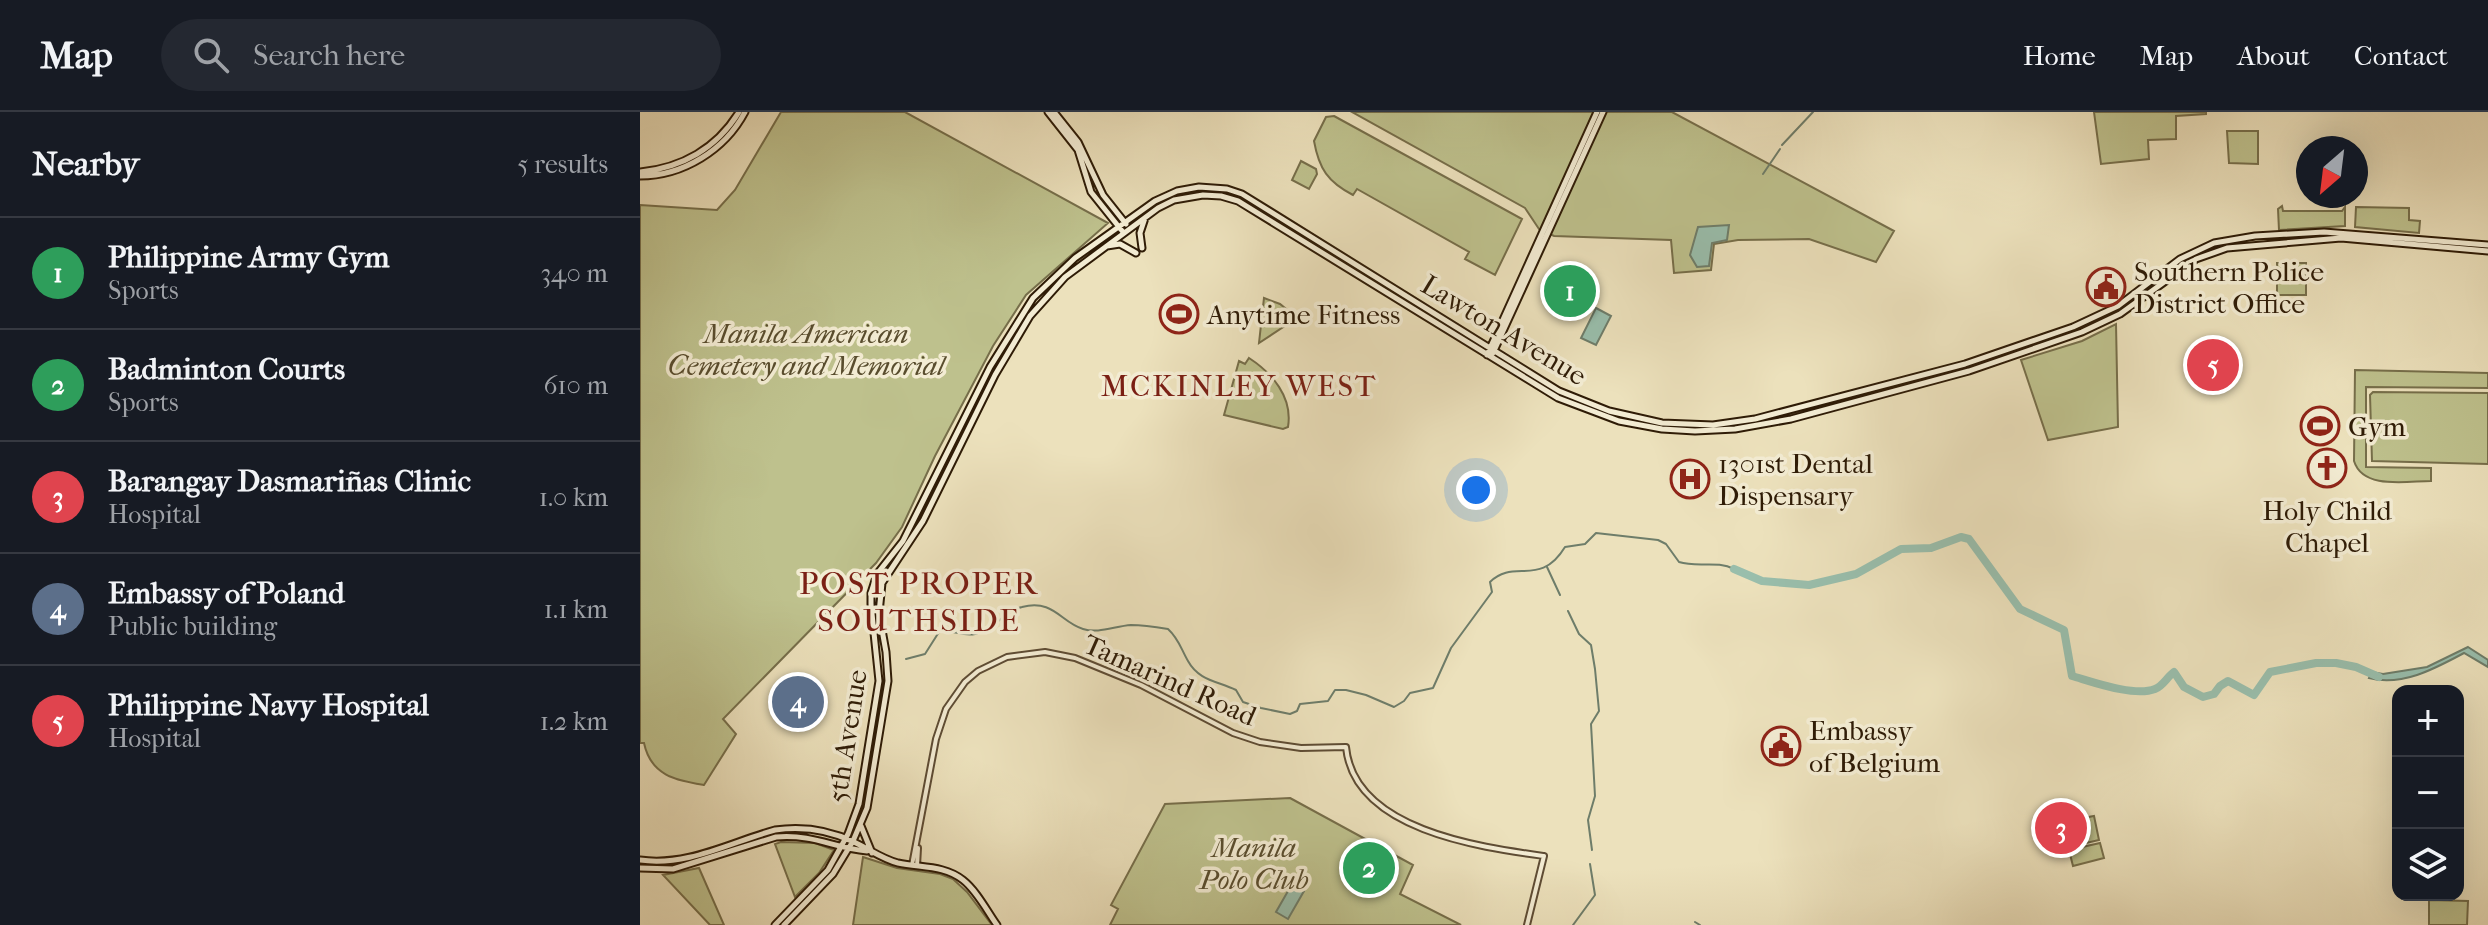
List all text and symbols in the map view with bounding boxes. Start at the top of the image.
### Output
search box [161,19,721,91]
text: Map [40,33,113,78]
icon: search [189,33,233,77]
text: Search here [253,38,405,73]
text: Home [2023,39,2096,72]
text: Map [2140,39,2193,72]
text: About [2237,39,2310,72]
text: Contact [2354,39,2448,72]
north arrow [2296,136,2368,208]
text: Nearby [32,144,139,184]
text: 5 results [517,149,608,180]
text: Philippine Army Gym [108,240,389,275]
place label: Southern Police District Office [2134,255,2324,320]
text: 1 [53,258,63,289]
text: 340 m [540,258,608,289]
pin: 1 [1544,261,1596,321]
public building icon: Southern Police District Office [2085,266,2127,308]
street label: Lawton Avenue [1415,268,1593,392]
text: Sports [108,275,179,306]
sports icon: Anytime Fitness [1158,293,1200,335]
place label: Anytime Fitness [1206,298,1400,331]
park label: Manila American Cemetery and Memorial [668,317,947,382]
pin: 5 [2187,335,2239,395]
text: Badminton Courts [108,352,345,387]
district label: MCKINLEY WEST [1101,369,1377,404]
text: 2 [51,370,65,401]
text: 610 m [543,370,608,401]
text: Sports [108,387,179,418]
sports icon: Gym [2299,405,2341,447]
place label: Gym [2348,410,2406,443]
place label: 1301st Dental Dispensary [1718,447,1873,512]
church icon: Holy Child Chapel [2306,447,2348,489]
hospital icon: 1301st Dental Dispensary [1669,458,1711,500]
text: Barangay Dasmariñas Clinic [108,464,471,499]
your location [1456,470,1496,510]
text: 3 [53,482,63,513]
text: 1.0 km [539,482,608,513]
place label: Holy Child Chapel [2262,494,2393,559]
text: Hospital [108,499,201,530]
district label: POST PROPER SOUTHSIDE [799,565,1039,639]
text: Embassy of Poland [108,576,345,611]
text: 4 [50,594,66,625]
text: 1.1 km [544,594,608,625]
text: Public building [108,611,277,642]
street label: Tamarind Road [1079,627,1262,733]
street label: 5th Avenue [820,667,874,805]
pin: 4 [772,672,824,732]
map controls [2392,685,2464,901]
button: + [2392,685,2464,757]
text: Philippine Navy Hospital [108,688,429,723]
text: 5 [52,706,64,737]
text: 1.2 km [540,706,608,737]
place label: Embassy of Belgium [1809,714,1941,779]
text: Hospital [108,723,201,754]
public building icon: Embassy of Belgium [1760,725,1802,767]
button: − [2392,757,2464,829]
pin: 3 [2035,798,2087,858]
button: layers [2392,829,2464,901]
park label: Manila Polo Club [1198,831,1309,896]
pin: 2 [1343,838,1395,898]

